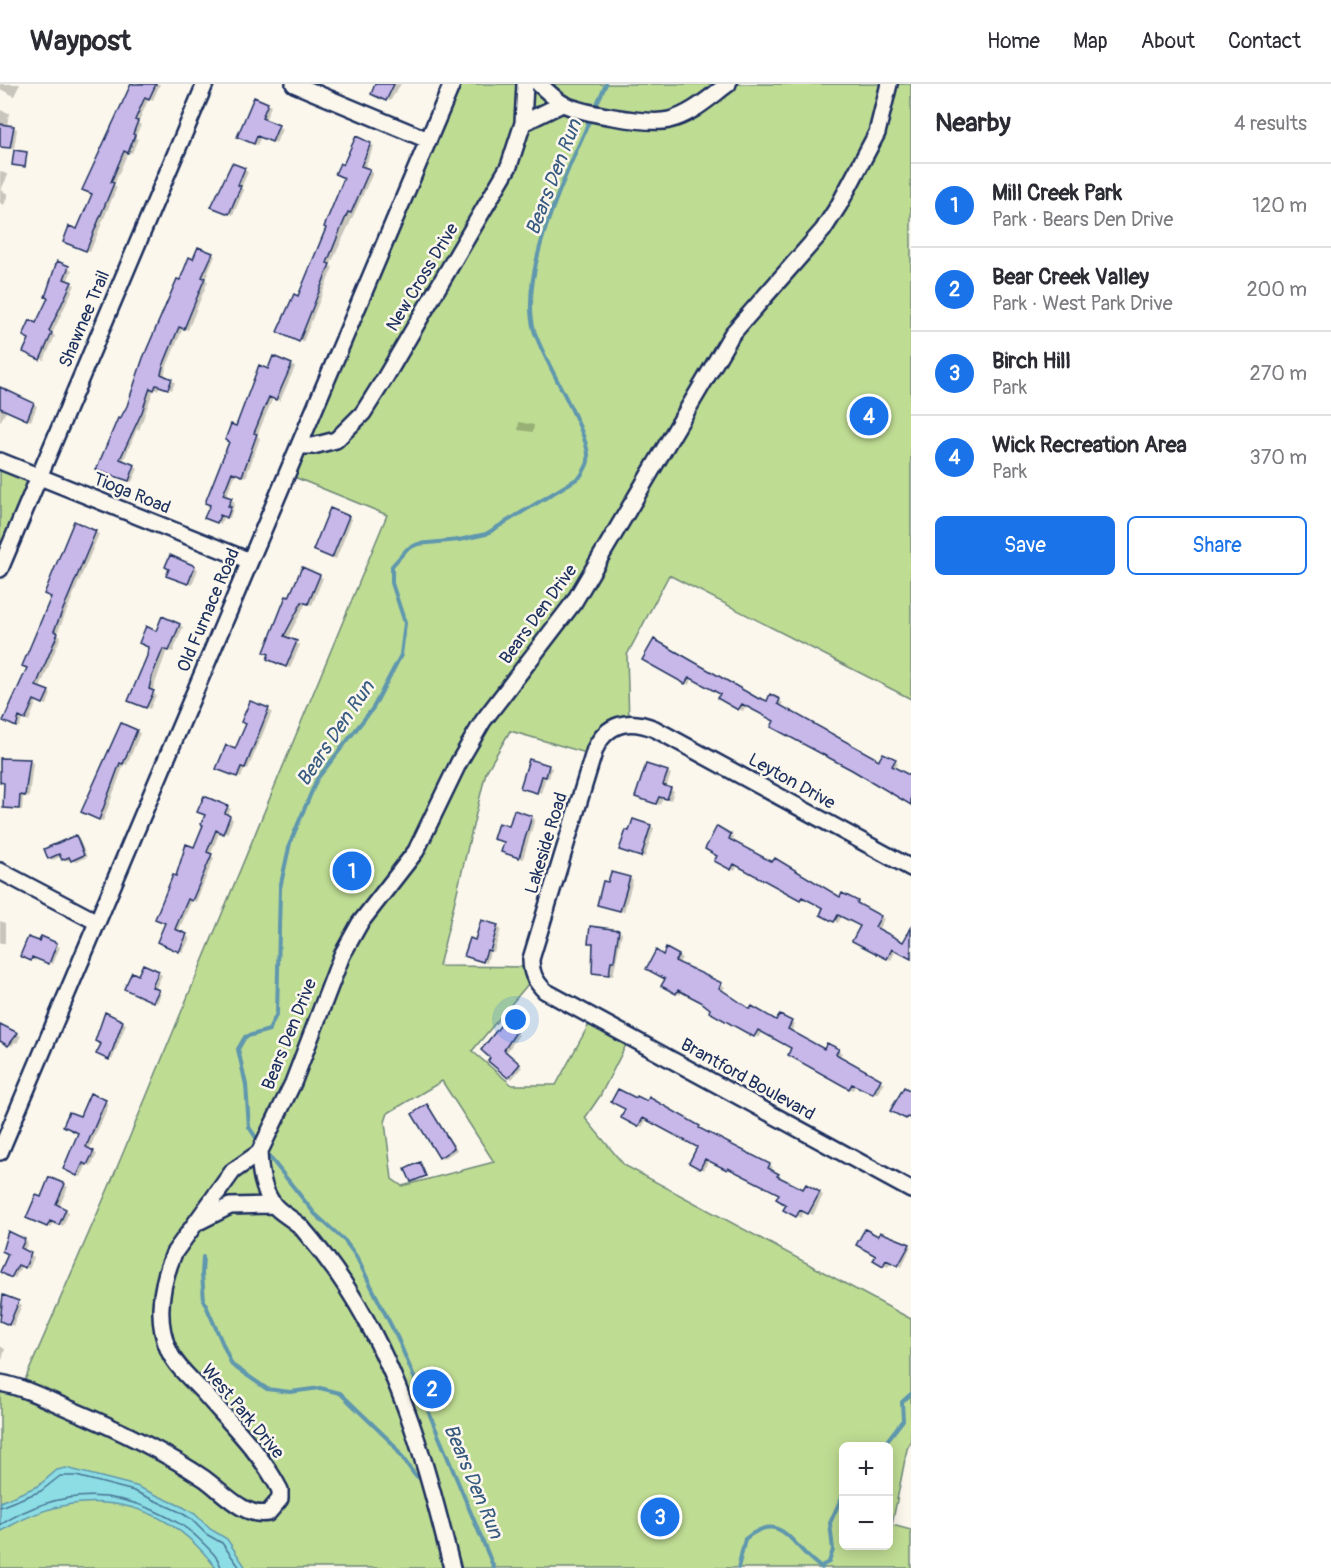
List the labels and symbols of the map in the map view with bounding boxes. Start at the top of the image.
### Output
water label: Bears Den Run [520,114,588,238]
street label: New Cross Drive [381,219,464,336]
street label: Shawnee Trail [54,267,115,371]
pin: 4 [850,394,888,438]
street label: Tioga Road [90,468,174,519]
street label: Old Furnace Road [172,545,245,676]
street label: Bears Den Drive [494,560,582,669]
water label: Bears Den Run [291,675,381,791]
street label: Leyton Drive [744,748,839,815]
street label: Lakeside Road [520,789,573,897]
pin: 1 [332,848,372,894]
street label: Bears Den Drive [257,975,322,1093]
your location [501,1005,530,1034]
street label: Brantford Boulevard [677,1033,819,1126]
street label: West Park Drive [196,1359,289,1464]
pin: 2 [412,1366,452,1412]
water label: Bears Den Run [438,1420,509,1544]
pin: 3 [640,1494,680,1540]

